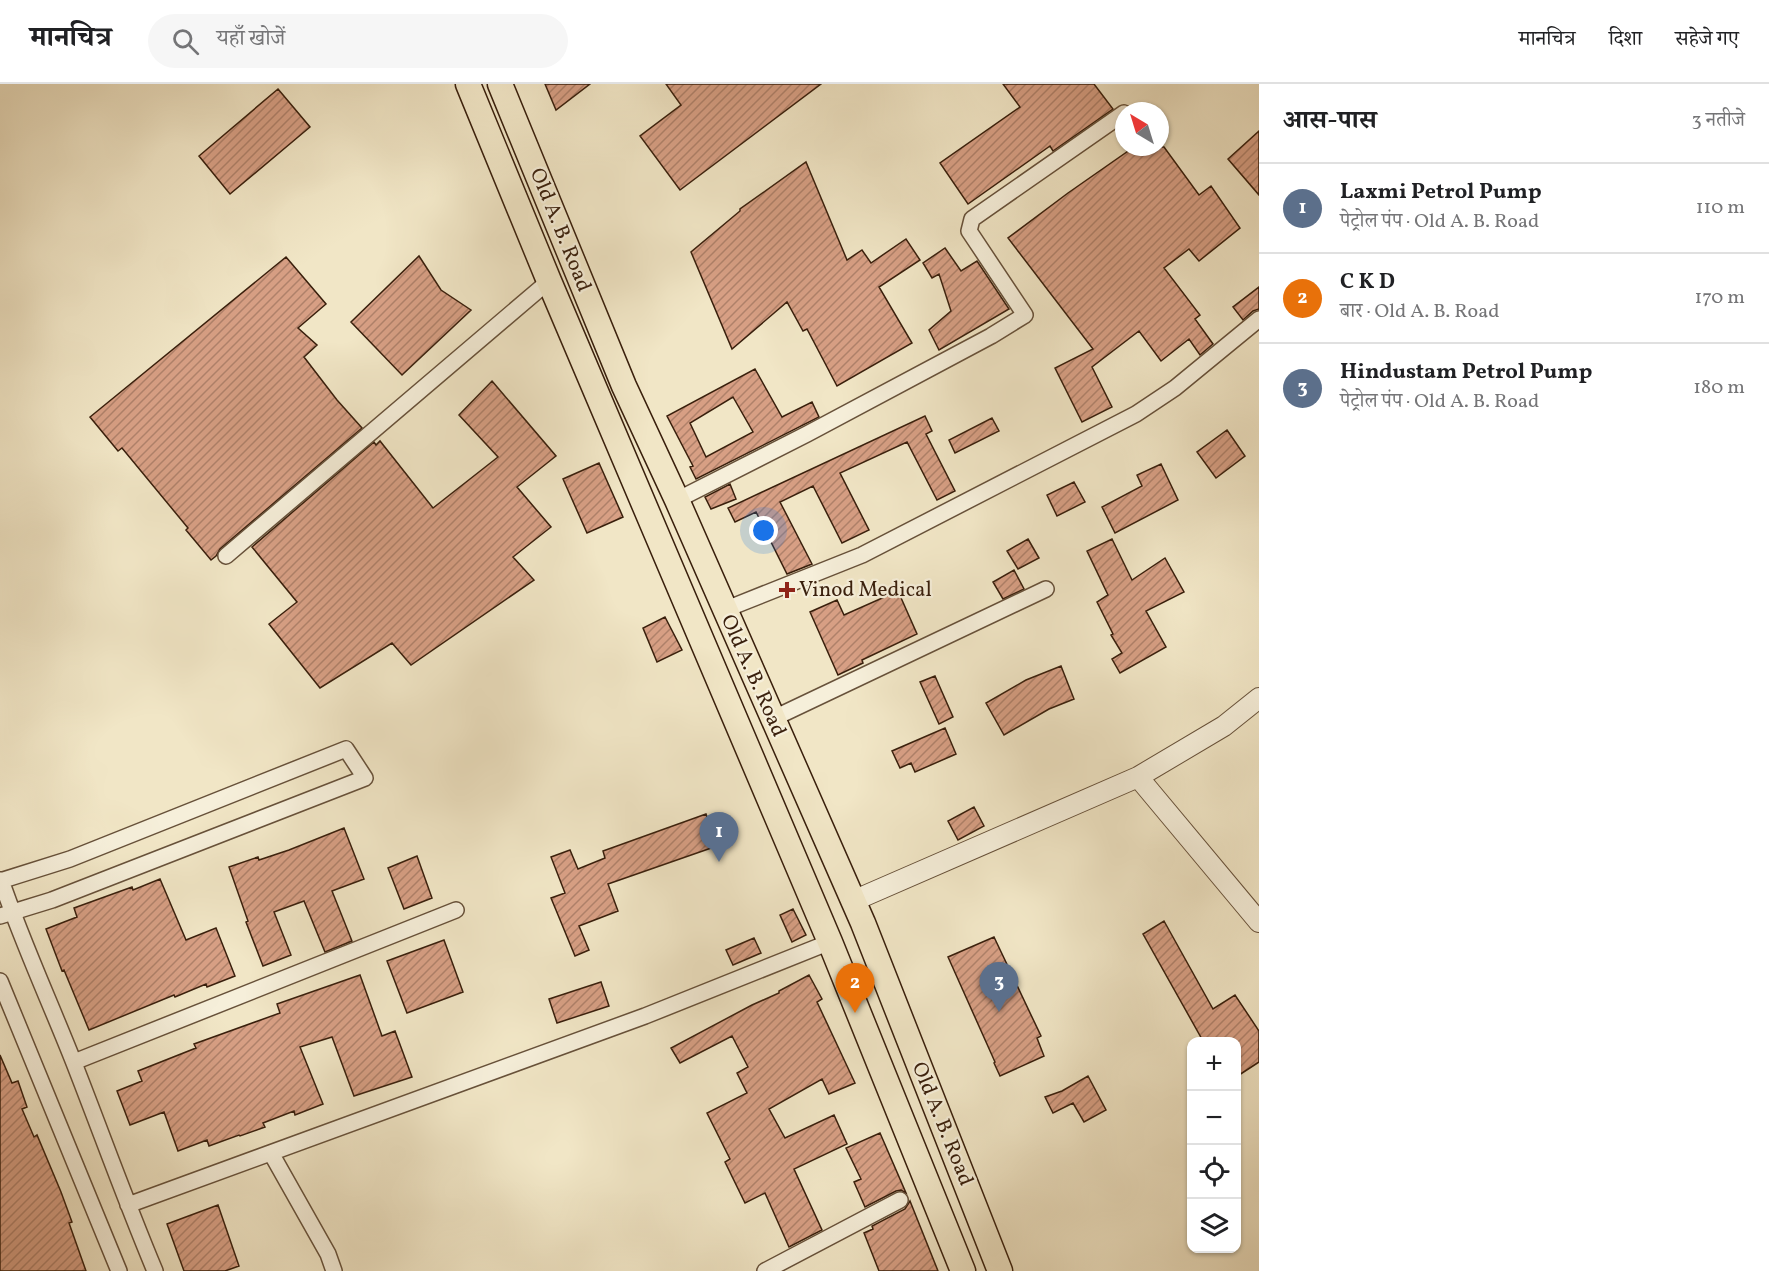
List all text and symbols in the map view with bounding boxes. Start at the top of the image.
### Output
search box [148,14,568,68]
text: मानचित्र [30,19,112,58]
text: यहाँ खोजें [217,24,285,55]
icon: search [169,25,202,58]
text: मानचित्र [1519,25,1576,54]
text: दिशा [1609,25,1642,54]
text: सहेजे गए [1675,25,1739,54]
north arrow [1115,102,1169,156]
text: आस-पास [1283,103,1377,139]
text: 3 नतीजे [1691,107,1745,135]
street label: Old A. B. Road [522,164,598,296]
text: Laxmi Petrol Pump [1340,177,1542,208]
text: 1 [1298,194,1307,222]
text: 110 m [1696,194,1745,222]
text: पेट्रोल पंप · Old A. B. Road [1340,208,1539,236]
text: C K D [1340,267,1395,298]
text: 2 [1297,284,1308,312]
text: 170 m [1695,284,1745,312]
text: बार · Old A. B. Road [1340,298,1499,326]
text: Hindustam Petrol Pump [1340,357,1592,388]
text: 3 [1297,374,1308,402]
text: 180 m [1693,374,1745,402]
text: पेट्रोल पंप · Old A. B. Road [1340,388,1539,416]
your location [749,516,778,545]
place label: Vinod Medical [799,576,932,605]
marker: Vinod Medical [780,583,794,597]
street label: Old A. B. Road [713,610,793,742]
pin: 1 [700,812,738,862]
pin: 3 [980,962,1018,1012]
pin: 2 [836,964,874,1013]
map controls [1187,1037,1241,1253]
button: + [1187,1037,1241,1091]
street label: Old A. B. Road [904,1058,980,1190]
button: − [1187,1091,1241,1145]
button: locate [1187,1145,1241,1199]
button: layers [1187,1199,1241,1253]

